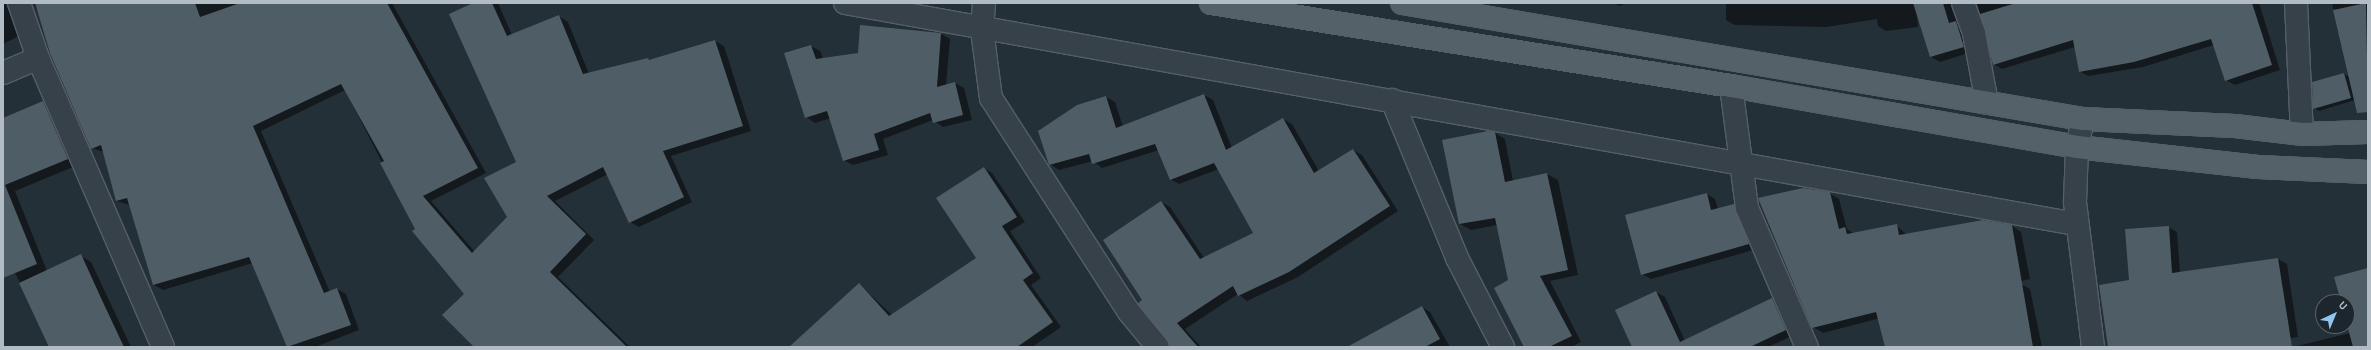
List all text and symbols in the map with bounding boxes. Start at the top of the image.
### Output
north arrow [2315,294,2355,334]
text: U [2337,299,2349,312]

